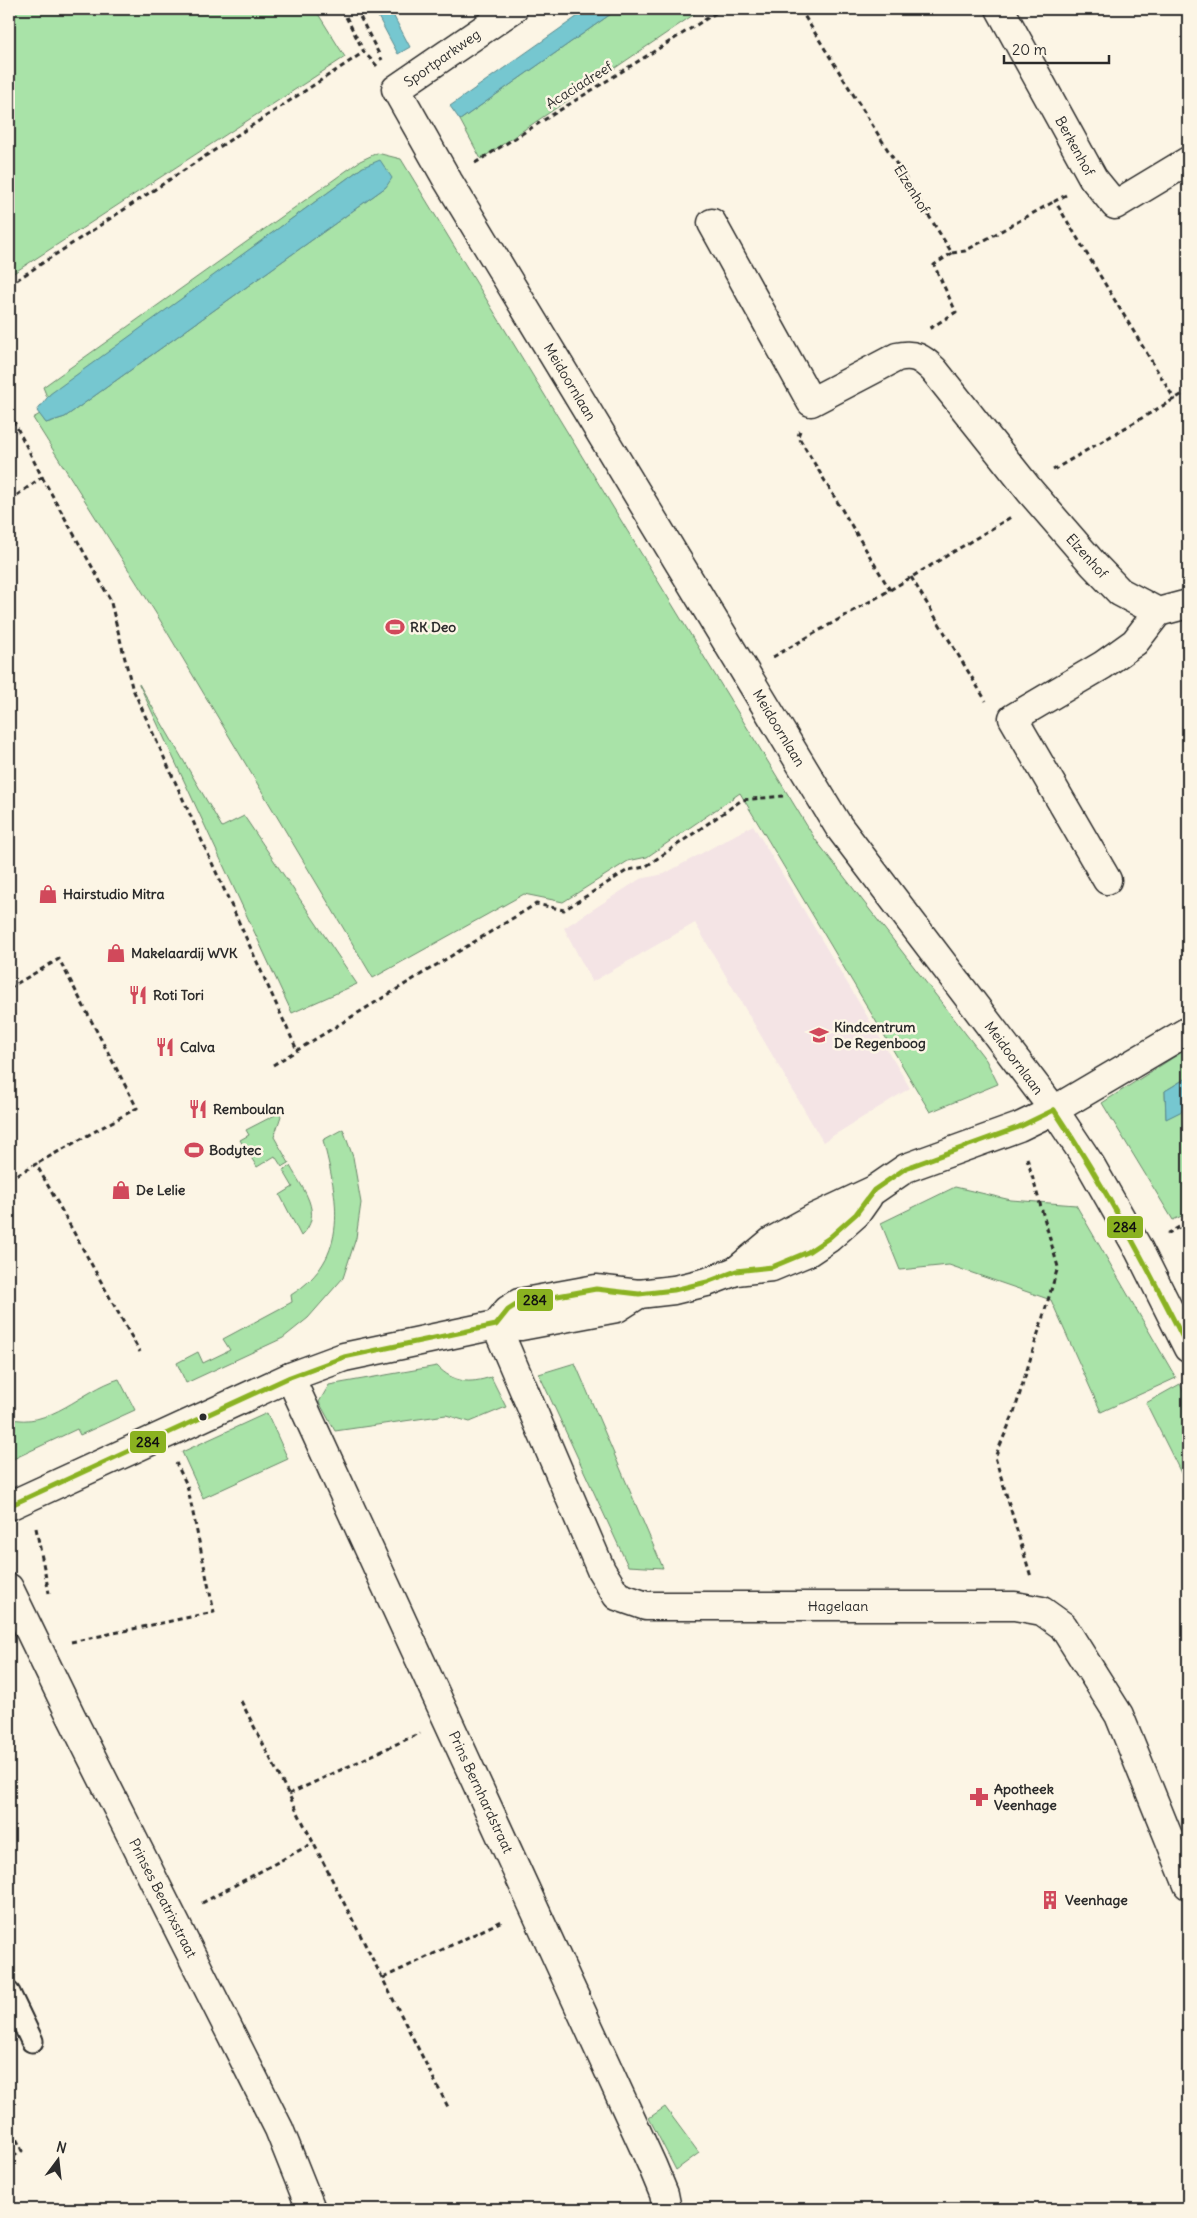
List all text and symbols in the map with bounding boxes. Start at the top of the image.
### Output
street label: Sportparkweg [400,25,484,91]
scale bar [1004,32,1110,64]
text: 20 m [1012,40,1047,59]
street label: Acaciadreef [542,57,616,113]
street label: Berkenhof [1051,113,1099,179]
street label: Elzenhof [890,161,934,217]
street label: Meidoornlaan [540,340,600,424]
street label: Elzenhof [1062,530,1112,582]
sports icon: RK Deo [384,616,406,638]
place label: RK Deo [410,618,456,636]
street label: Meidoornlaan [749,686,809,770]
shop icon: Hairstudio Mitra [37,883,59,905]
place label: Hairstudio Mitra [63,885,164,903]
shop icon: Makelaardij WVK [105,942,127,964]
place label: Makelaardij WVK [131,944,238,962]
restaurant icon: Roti Tori [127,984,149,1006]
place label: Roti Tori [153,986,204,1004]
place label: Kindcentrum De Regenboog [834,1018,926,1052]
street label: Meidoornlaan [981,1018,1047,1098]
school or university icon: Kindcentrum De Regenboog [808,1024,830,1046]
restaurant icon: Calva [154,1036,176,1058]
place label: Calva [180,1038,215,1056]
restaurant icon: Remboulan [187,1098,209,1120]
place label: Remboulan [213,1100,284,1118]
sports icon: Bodytec [183,1139,205,1161]
place label: Bodytec [209,1141,261,1159]
shop icon: De Lelie [110,1179,132,1201]
place label: De Lelie [136,1181,186,1199]
line badge: 284 [1106,1215,1144,1239]
text: 284 [1113,1218,1137,1236]
line badge: 284 [516,1288,554,1312]
text: 284 [523,1291,547,1309]
unlabelled marker [198,1412,208,1422]
line badge: 284 [129,1430,167,1454]
text: 284 [136,1433,160,1451]
street label: Hagelaan [808,1597,868,1615]
street label: Prins Bernhardstraat [445,1728,517,1856]
place label: Apotheek Veenhage [994,1780,1057,1814]
pharmacy icon: Apotheek Veenhage [968,1786,990,1808]
street label: Prinses Beatrixstraat [125,1835,201,1961]
building icon: Veenhage [1039,1889,1061,1911]
place label: Veenhage [1065,1891,1128,1909]
north arrow [32,2136,82,2186]
text: N [54,2137,68,2157]

